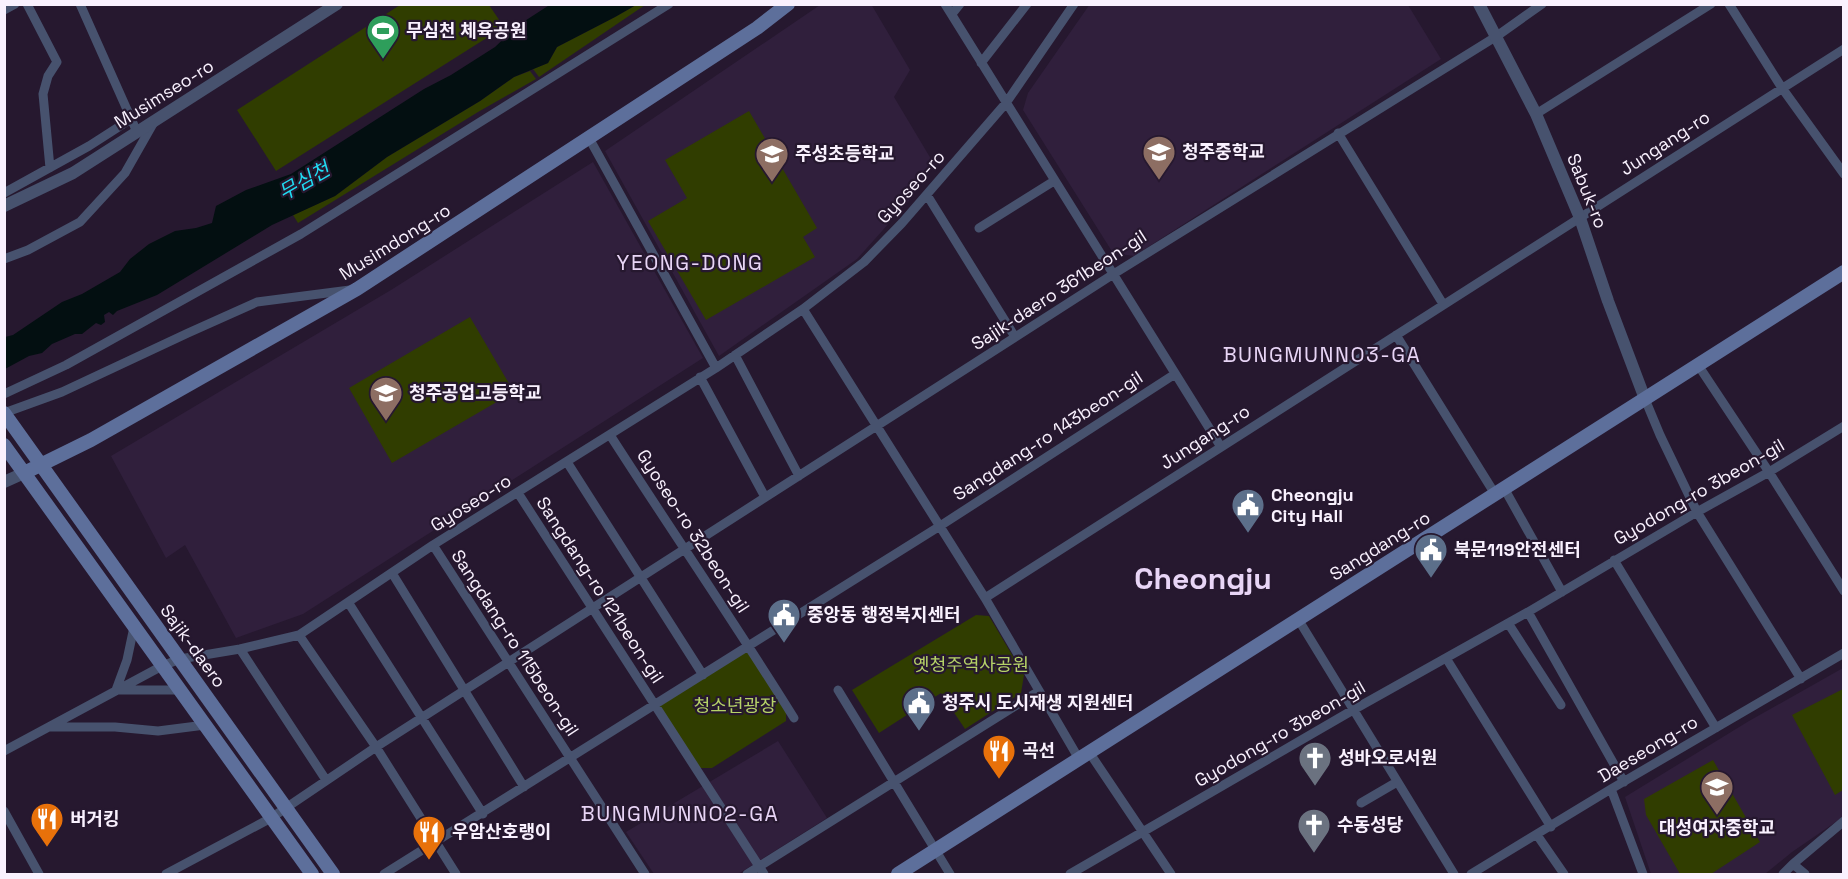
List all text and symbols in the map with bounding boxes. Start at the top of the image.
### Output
sports icon: 무심천 체육공원 [365,13,401,60]
place label: 무심천 체육공원 [406,19,527,42]
street label: Musimseo-ro [110,54,218,133]
street label: Jungang-ro [1615,105,1714,180]
school or university icon: 청주중학교 [1141,134,1177,181]
school or university icon: 주성초등학교 [754,136,790,183]
place label: 청주중학교 [1182,140,1265,163]
place label: 주성초등학교 [795,142,894,165]
street label: Gyoseo-ro [872,145,950,228]
street label: Sabuk-ro [1562,150,1613,232]
water label: 무심천 [274,155,337,206]
street label: Musimdong-ro [335,198,455,285]
street label: Sajik-daero 361beon-gil [967,224,1151,355]
district label: YEONG-DONG [617,249,763,276]
district label: BUNGMUNNO3-GA [1223,341,1421,368]
street label: Sangdang-ro 143beon-gil [949,366,1147,506]
school or university icon: 청주공업고등학교 [368,375,404,422]
place label: 청주공업고등학교 [409,381,541,404]
street label: Jungang-ro [1155,399,1254,474]
street label: Gyodong-ro 3beon-gil [1609,433,1788,550]
street label: Gyoseo-ro 32beon-gil [632,445,755,617]
street label: Gyoseo-ro [426,469,515,536]
place label: Cheongju City Hall [1271,483,1354,527]
public building icon: Cheongju City Hall [1230,487,1266,534]
street label: Sangdang-ro 121beon-gil [531,492,669,687]
street label: Sangdang-ro [1325,506,1434,586]
public building icon: 북문119안전센터 [1413,532,1449,579]
place label: 북문119안전센터 [1454,538,1581,561]
street label: Sangdang-ro 115beon-gil [446,545,584,740]
district label: Cheongju [1134,559,1272,598]
public building icon: 중앙동 행정복지센터 [766,597,802,644]
street label: Sajik-daero [155,599,231,692]
place label: 중앙동 행정복지센터 [807,603,961,626]
park label: 옛청주역사공원 [913,653,1029,676]
street label: Gyodong-ro 3beon-gil [1190,675,1369,792]
public building icon: 청주시 도시재생 지원센터 [901,685,937,732]
place label: 청주시 도시재생 지원센터 [942,691,1133,714]
park label: 청소년광장 [694,694,776,717]
street label: Daeseong-ro [1594,710,1702,787]
restaurant icon: 곡선 [981,733,1017,780]
place label: 곡선 [1022,739,1055,762]
church icon: 성바오로서원 [1297,740,1333,787]
place label: 성바오로서원 [1338,746,1437,769]
school or university icon: 대성여자중학교 [1699,769,1735,816]
district label: BUNGMUNNO2-GA [581,800,779,827]
restaurant icon: 버거킹 [29,801,65,848]
place label: 버거킹 [70,807,120,830]
church icon: 수동성당 [1296,807,1332,854]
place label: 수동성당 [1337,813,1403,836]
restaurant icon: 우암산호랭이 [411,814,447,861]
place label: 대성여자중학교 [1659,816,1775,839]
place label: 우암산호랭이 [452,820,551,843]

